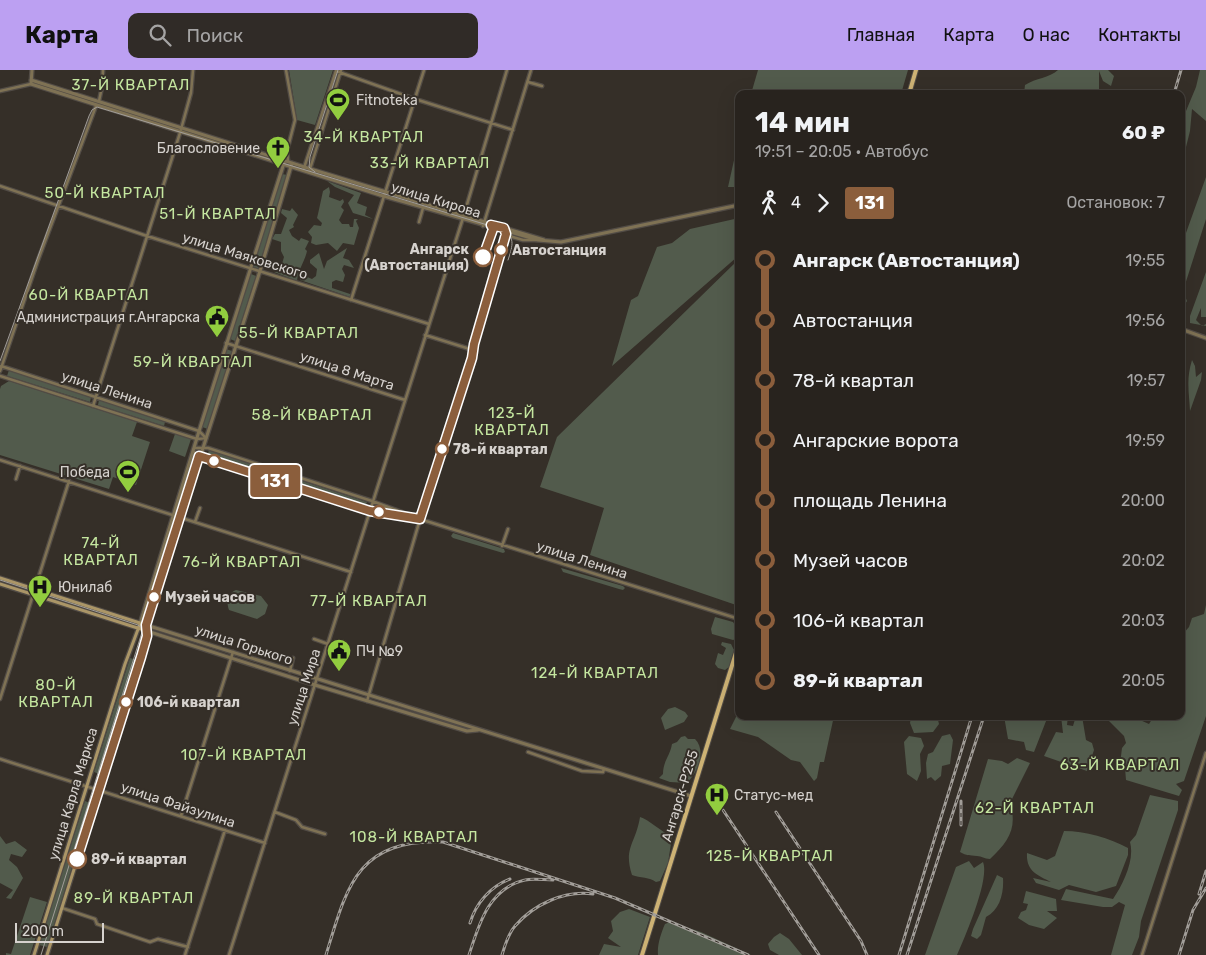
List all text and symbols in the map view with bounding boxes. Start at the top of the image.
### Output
search box [128,13,478,58]
text: Карта [25,21,98,49]
icon: search [146,21,174,49]
text: Поиск [186,24,243,47]
text: Главная [847,24,915,46]
text: Карта [943,24,995,46]
text: О нас [1023,24,1070,46]
text: Контакты [1098,24,1181,46]
district label: 37-Й КВАРТАЛ [72,76,190,94]
sports icon: Fitnoteka [325,87,351,121]
place label: Fitnoteka [356,92,418,109]
text: 14 мин [755,106,850,139]
text: 60 ₽ [1122,121,1165,144]
district label: 34-Й КВАРТАЛ [304,128,424,146]
church icon: Благословение [265,135,291,169]
place label: Благословение [157,140,260,157]
text: 19:51 – 20:05 · Автобус [755,142,929,161]
district label: 33-Й КВАРТАЛ [370,154,490,172]
street label: улица Кирова [389,178,483,222]
district label: 50-Й КВАРТАЛ [44,184,166,202]
icon: walk [755,189,783,217]
icon: forward [809,189,837,217]
text: 131 [855,192,884,214]
text: 4 [791,193,801,212]
text: Остановок: 7 [1066,193,1165,212]
district label: 51-Й КВАРТАЛ [159,205,277,223]
street label: улица Маяковского [180,229,310,283]
place label: Ангарск (Автостанция) [364,241,470,274]
place label: Автостанция [512,242,606,259]
marker: Автостанция [494,243,508,257]
marker: Ангарск (Автостанция) [473,247,493,267]
text: Ангарск (Автостанция) [793,249,1020,272]
text: 19:55 [1126,251,1165,270]
district label: 60-Й КВАРТАЛ [28,286,150,304]
public building icon: Администрация г.Ангарска [204,304,230,338]
place label: Администрация г.Ангарска [17,309,200,326]
text: Автостанция [793,309,913,332]
text: 19:56 [1125,311,1165,330]
district label: 55-Й КВАРТАЛ [239,324,359,342]
street label: улица 8 Марта [298,348,396,394]
district label: 59-Й КВАРТАЛ [133,353,253,371]
street label: улица Ленина [59,367,155,413]
text: 78-й квартал [793,369,914,392]
text: 19:57 [1127,371,1165,390]
district label: 123-Й КВАРТАЛ [474,404,550,439]
district label: 58-Й КВАРТАЛ [251,406,373,424]
text: Ангарские ворота [793,429,959,452]
text: 19:59 [1126,431,1165,450]
place label: 78-й квартал [453,441,548,458]
marker: 78-й квартал [435,442,449,456]
unlabelled marker [207,454,221,468]
sports icon: Победа [115,459,141,493]
place label: Победа [60,464,110,481]
line badge: 131 [246,465,304,497]
text: 131 [260,470,290,492]
text: площадь Ленина [793,489,947,512]
text: 20:00 [1121,491,1165,510]
unlabelled marker [372,505,386,519]
district label: 74-Й КВАРТАЛ [63,534,139,569]
street label: улица Ленина [534,537,630,583]
text: Музей часов [793,549,908,572]
text: 20:02 [1122,551,1165,570]
district label: 76-Й КВАРТАЛ [183,553,301,571]
hospital icon: Юнилаб [27,574,53,608]
place label: Юнилаб [58,579,112,596]
place label: Музей часов [165,589,255,606]
marker: Музей часов [147,590,161,604]
district label: 77-Й КВАРТАЛ [310,592,428,610]
text: 106-й квартал [793,609,924,632]
text: 20:03 [1122,611,1165,630]
street label: улица Горького [193,621,295,669]
public building icon: ПЧ №9 [326,638,352,672]
place label: ПЧ №9 [356,643,403,660]
street label: улица Мира [284,647,324,727]
district label: 124-Й КВАРТАЛ [531,664,659,682]
text: 89-й квартал [793,669,923,692]
text: 20:05 [1122,671,1165,690]
district label: 80-Й КВАРТАЛ [18,676,94,711]
place label: 106-й квартал [137,694,240,711]
marker: 106-й квартал [119,695,133,709]
street label: улица Карла Маркса [45,726,101,862]
district label: 107-Й КВАРТАЛ [181,746,307,764]
street label: Ангарск-Р255 [658,748,702,844]
district label: 63-Й КВАРТАЛ [1060,756,1180,774]
street label: улица Файзулина [119,778,237,832]
hospital icon: Статус-мед [704,782,730,816]
place label: Статус-мед [734,787,813,804]
district label: 62-Й КВАРТАЛ [975,799,1095,817]
district label: 108-Й КВАРТАЛ [349,828,479,846]
district label: 125-Й КВАРТАЛ [706,847,834,865]
marker: 89-й квартал [67,849,87,869]
place label: 89-й квартал [91,851,187,868]
district label: 89-Й КВАРТАЛ [74,889,194,907]
scale bar [15,920,104,943]
text: 200 m [22,923,64,940]

